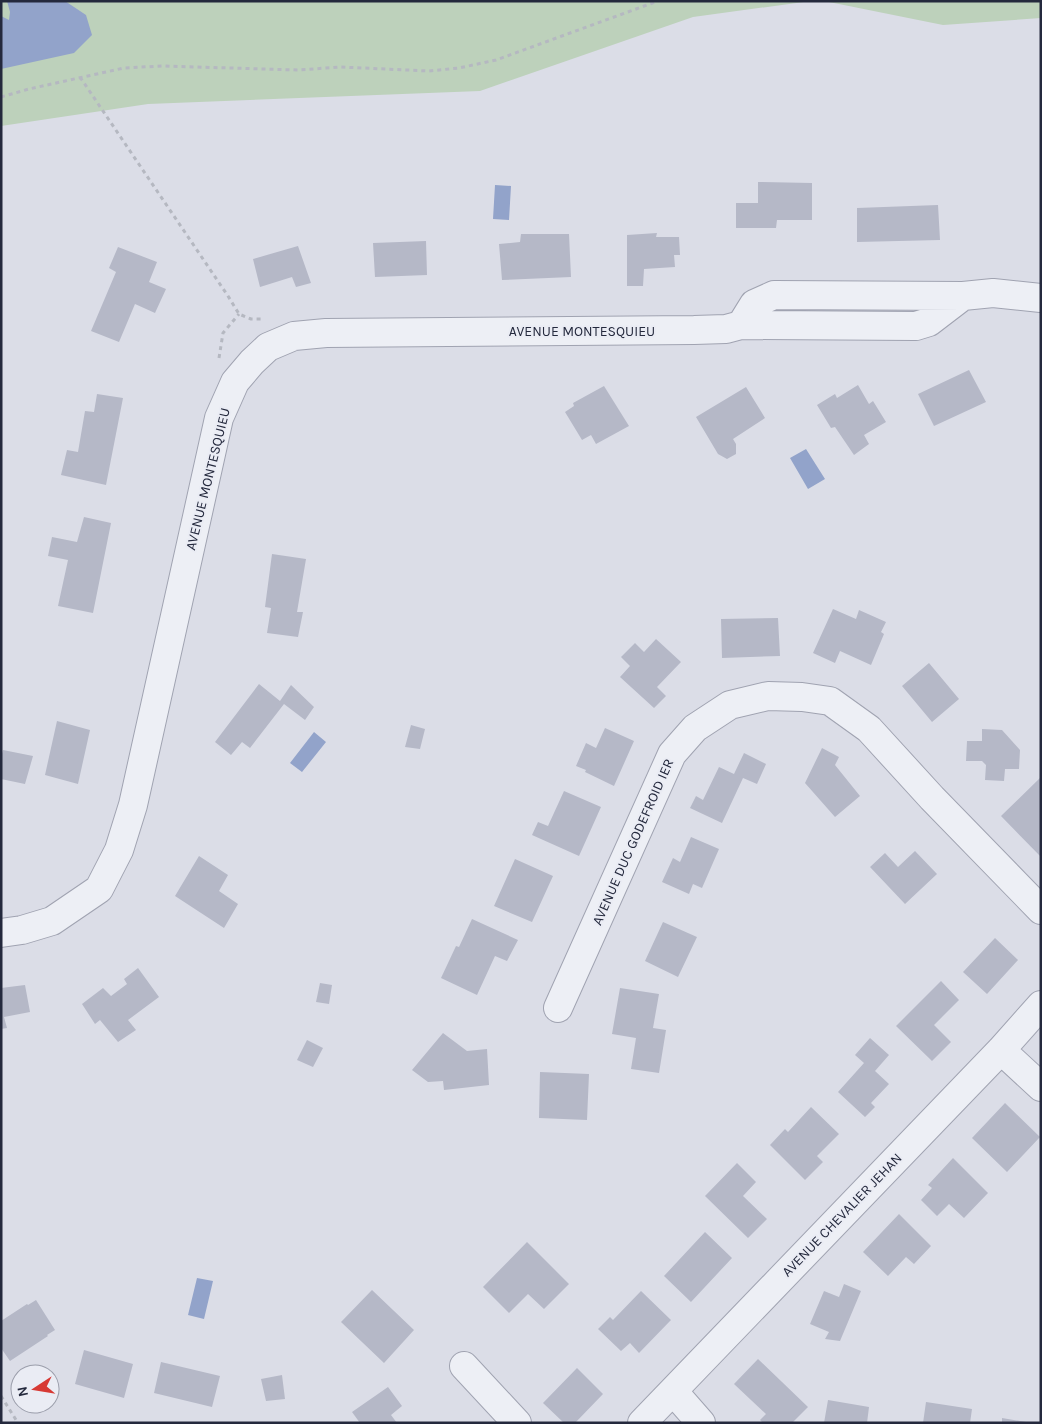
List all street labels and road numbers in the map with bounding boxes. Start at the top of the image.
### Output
street label: AVENUE MONTESQUIEU [509,323,655,340]
street label: AVENUE MONTESQUIEU [182,406,234,552]
street label: AVENUE DUC GODEFROID IER [589,756,677,928]
street label: AVENUE CHEVALIER JEHAN [778,1150,906,1280]

